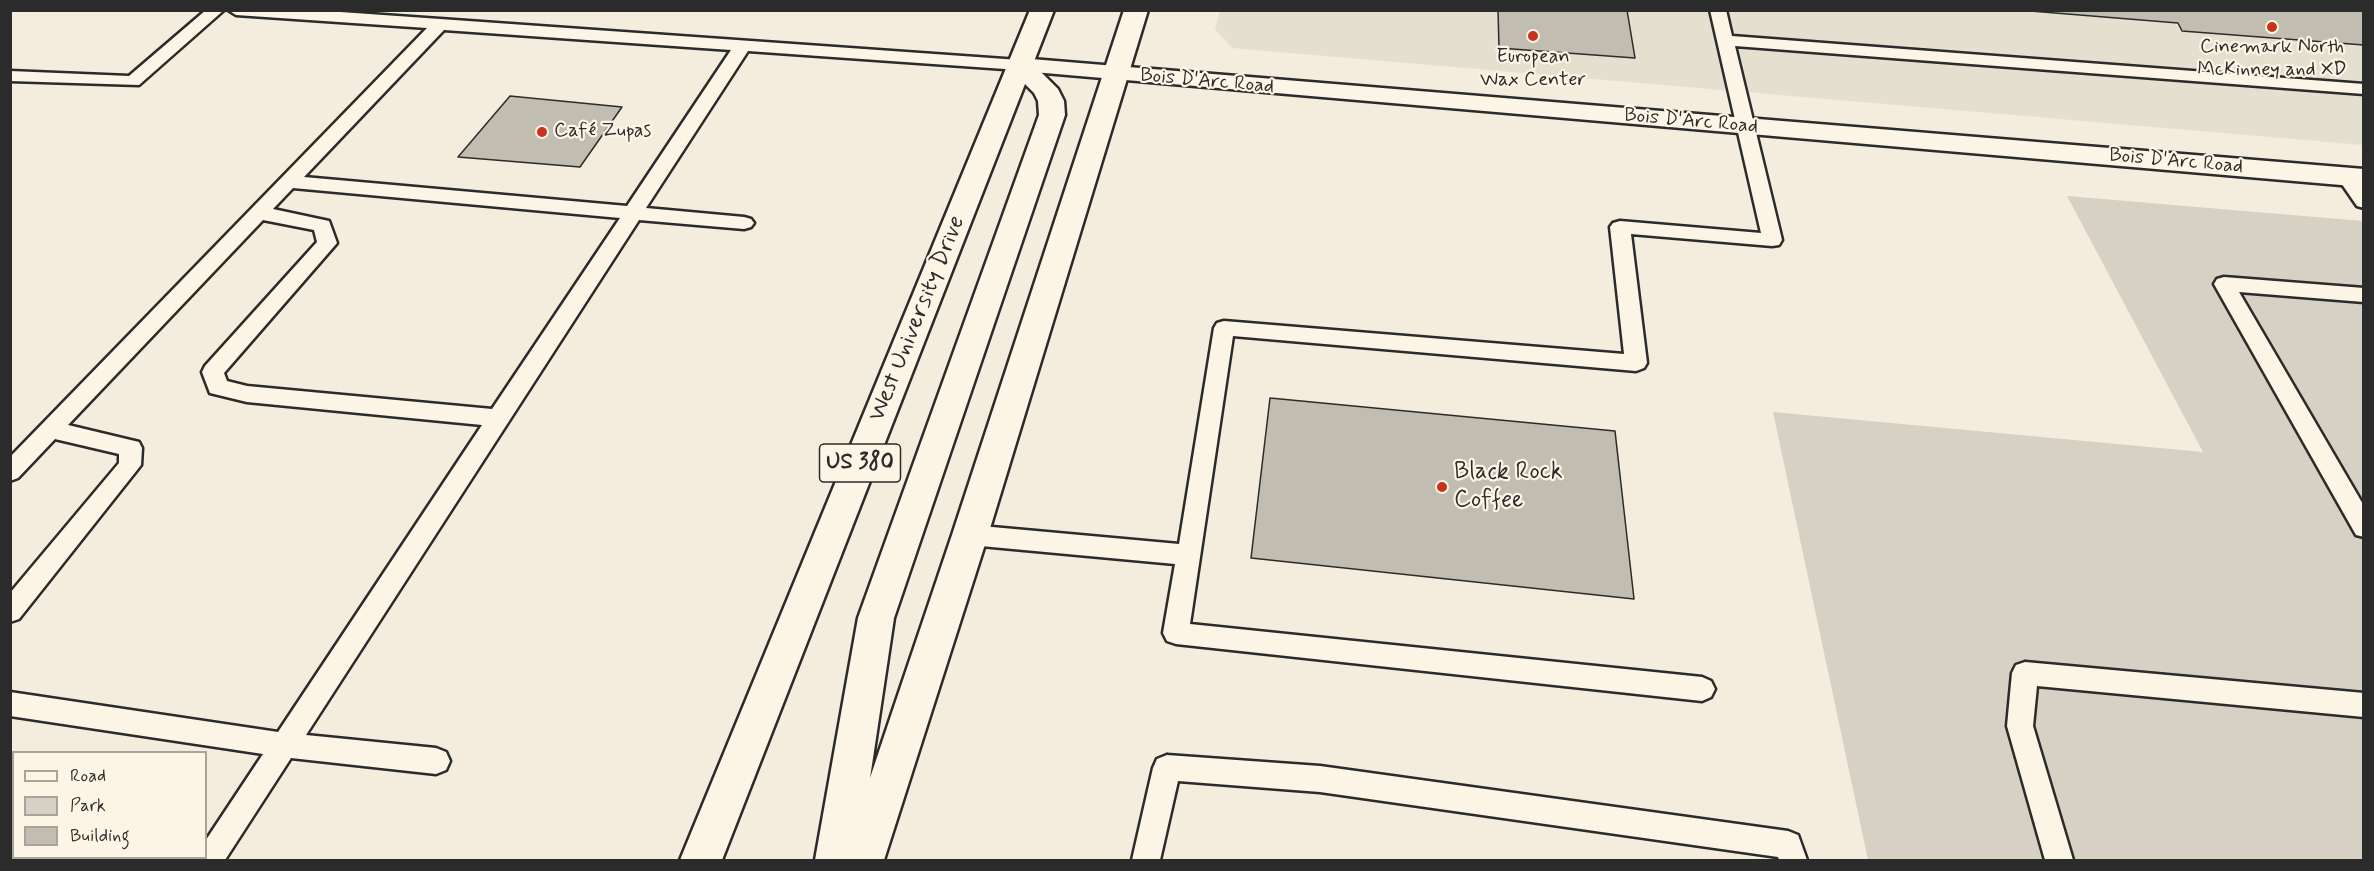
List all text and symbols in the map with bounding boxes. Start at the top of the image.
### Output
marker: Cinemark North McKinney and XD [2265,20,2279,34]
marker: European Wax Center [1526,29,1540,43]
place label: Cinemark North McKinney and XD [2197,36,2347,83]
place label: European Wax Center [1480,46,1586,93]
street label: Bois D'Arc Road [1139,64,1275,100]
street label: Bois D'Arc Road [1623,104,1759,140]
place label: Café Zupas [554,120,651,144]
marker: Café Zupas [535,125,549,139]
street label: Bois D'Arc Road [2108,144,2244,180]
street label: West University Drive [864,212,972,426]
road number: US 380 [820,444,900,482]
place label: Black Rock Coffee [1454,459,1563,515]
marker: Black Rock Coffee [1435,480,1449,494]
legend [12,751,207,859]
text: Road [70,764,106,788]
text: Park [70,794,106,818]
text: Building [70,824,130,848]

